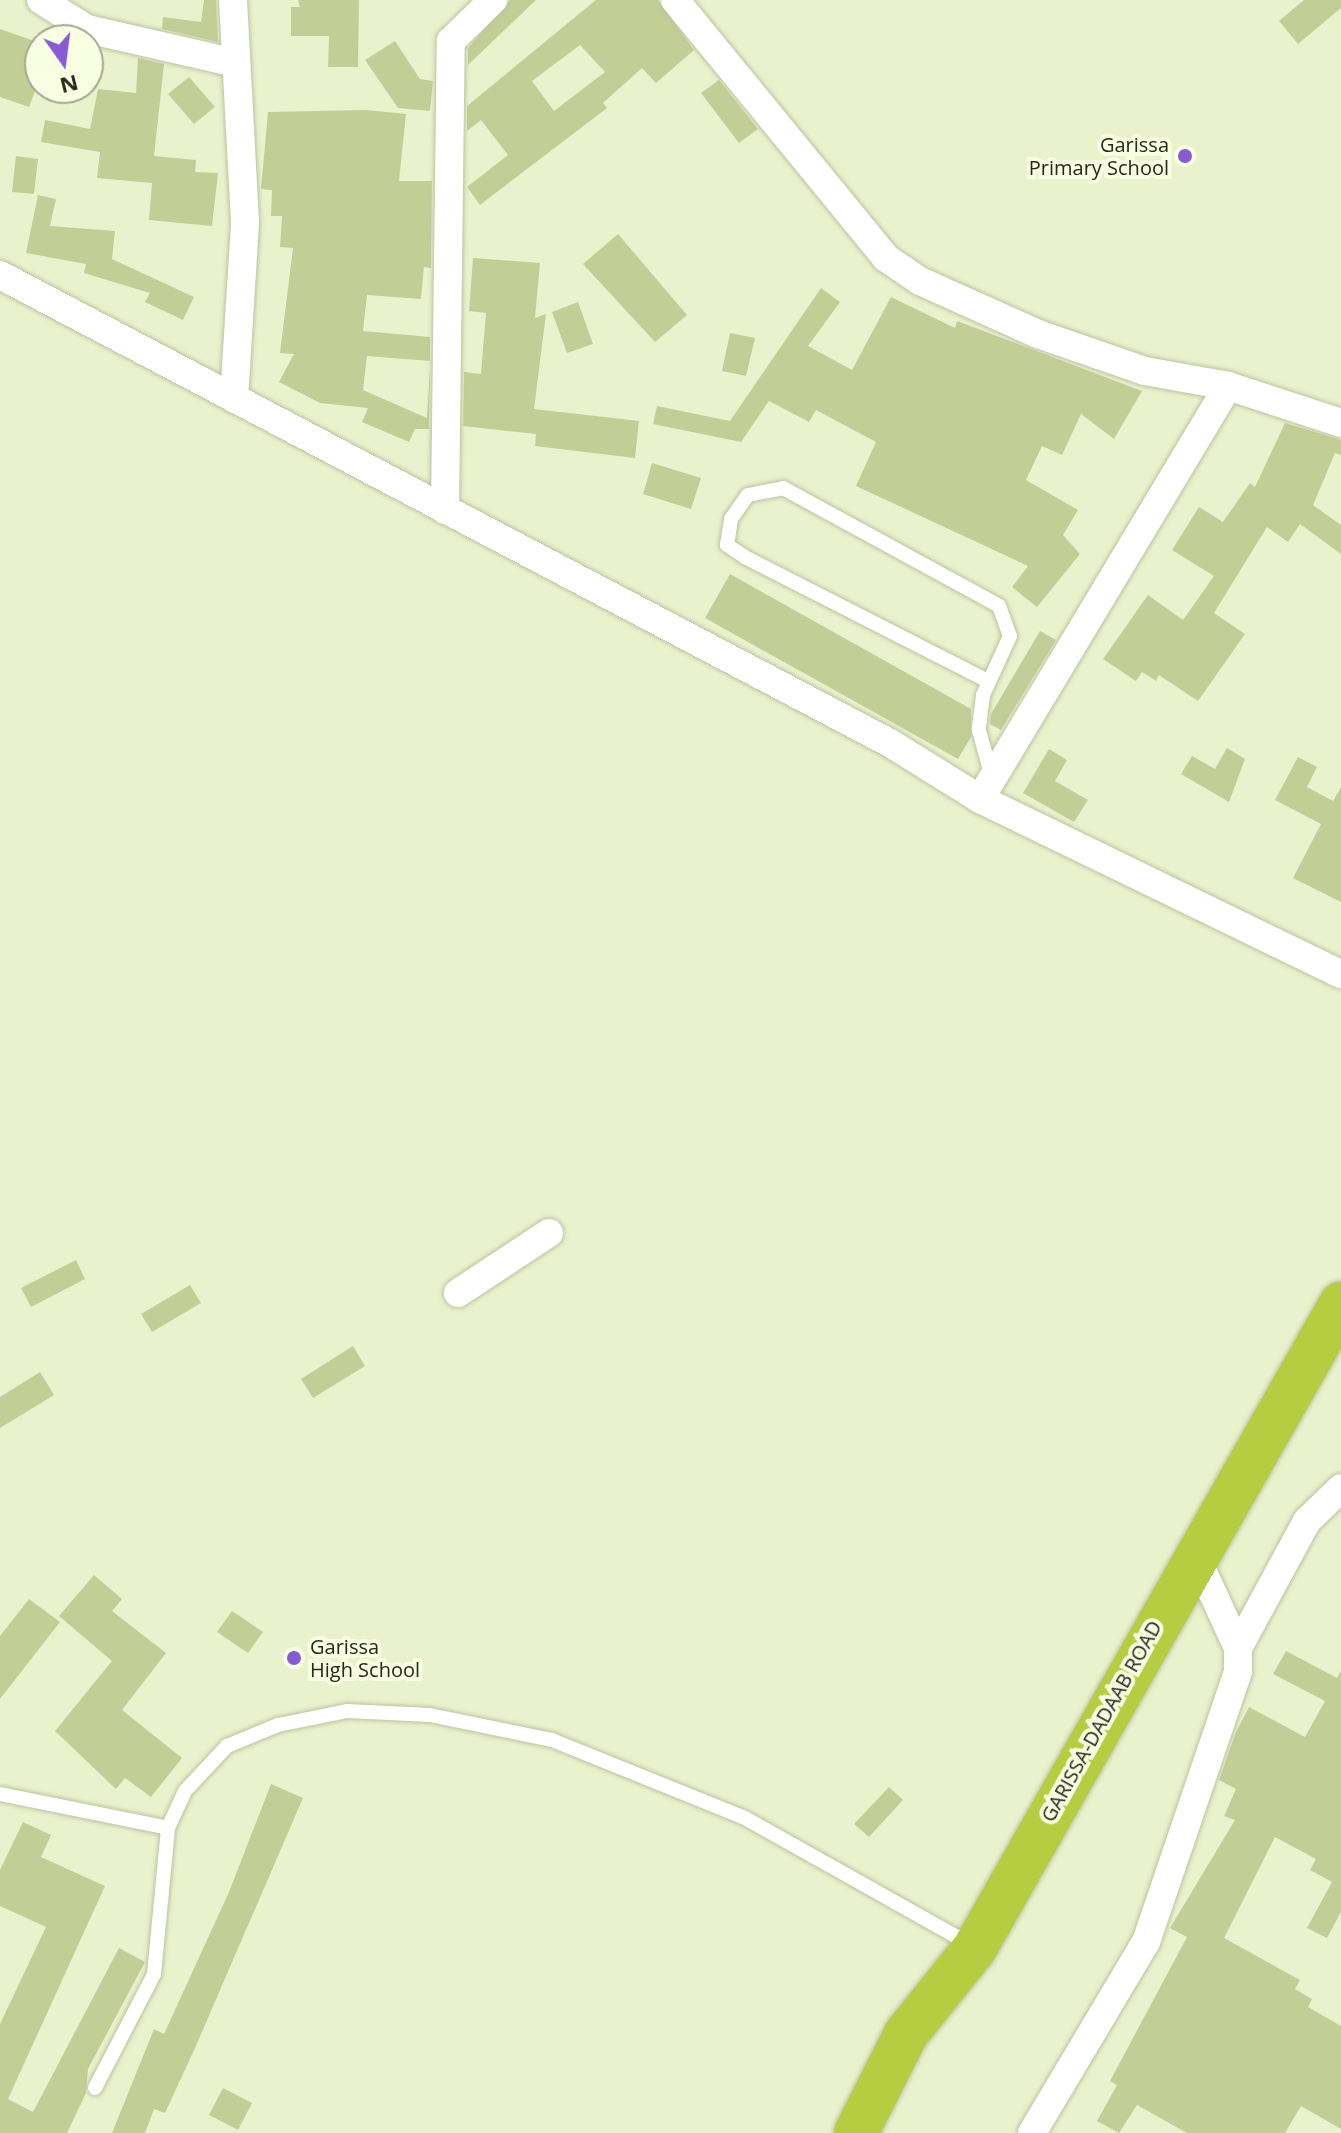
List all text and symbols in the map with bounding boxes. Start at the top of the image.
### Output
north arrow [24,24,104,104]
text: N [57,69,82,102]
place label: Garissa Primary School [1029,132,1169,179]
marker: Garissa Primary School [1176,147,1194,165]
street label: GARISSA-DADAAB ROAD [1036,1616,1166,1826]
place label: Garissa High School [310,1634,420,1681]
marker: Garissa High School [285,1649,303,1667]

